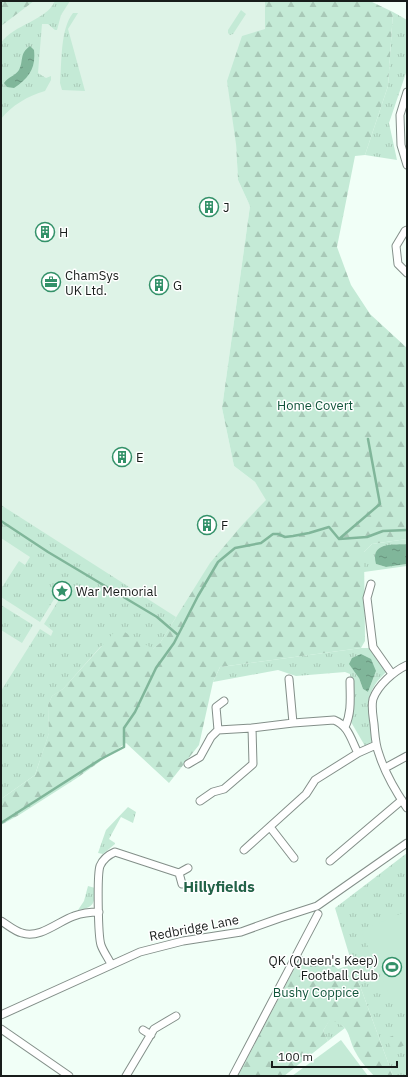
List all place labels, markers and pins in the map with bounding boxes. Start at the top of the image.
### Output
building icon: J [198,196,220,218]
place label: J [223,199,230,216]
building icon: H [34,221,56,243]
place label: H [59,224,68,241]
place label: ChamSys UK Ltd. [65,267,119,299]
office icon: ChamSys UK Ltd. [40,271,62,293]
building icon: G [148,274,170,296]
place label: G [173,277,182,294]
building icon: E [111,446,133,468]
place label: E [136,449,144,466]
building icon: F [196,514,218,536]
place label: F [221,517,228,534]
place icon: War Memorial [51,580,73,602]
place label: War Memorial [76,583,158,600]
place label: QK (Queen's Keep) Football Club [268,952,378,984]
sports icon: QK (Queen's Keep) Football Club [381,956,403,978]

